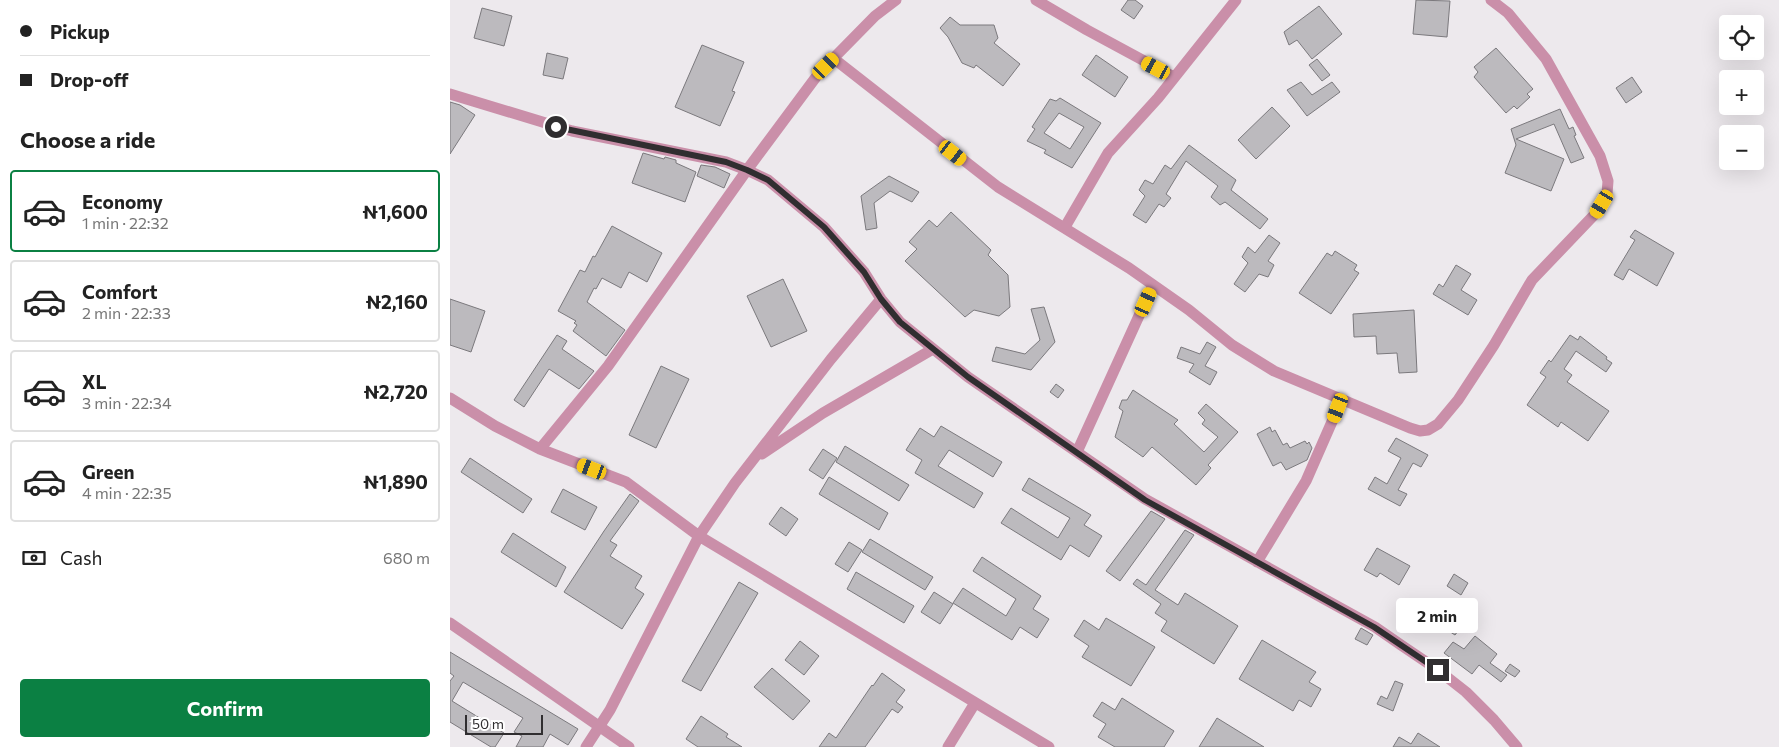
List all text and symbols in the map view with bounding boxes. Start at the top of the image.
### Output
map controls [1719,15,1764,170]
button: locate [1719,15,1764,60]
text: Pickup [50,20,110,43]
car [810,50,841,82]
car [1139,54,1172,82]
text: Drop-off [50,68,129,91]
button: + [1719,70,1764,115]
route start [545,116,567,138]
button: − [1719,125,1764,170]
text: Choose a ride [20,126,155,153]
car [936,138,969,168]
car [1587,187,1616,221]
icon: car [22,189,67,234]
text: Economy [82,190,163,213]
text: ₦1,600 [362,200,428,223]
text: 1 min · 22:32 [82,213,169,232]
icon: car [22,279,67,324]
text: Comfort [82,280,158,303]
car [1133,285,1158,319]
text: ₦2,160 [366,290,428,313]
text: 2 min · 22:33 [82,303,171,322]
icon: car [22,369,67,414]
text: XL [82,370,107,393]
text: ₦2,720 [364,380,428,403]
car [1325,391,1350,425]
text: 3 min · 22:34 [82,393,172,412]
car [575,457,608,481]
icon: car [22,459,67,504]
text: Green [82,460,134,483]
text: ₦1,890 [363,470,428,493]
text: 4 min · 22:35 [82,483,172,502]
icon: cash [20,544,48,572]
text: Cash [60,546,102,569]
text: 680 m [383,548,430,567]
callout: 2 min [1397,598,1479,632]
text: 2 min [1417,606,1457,625]
route end [1427,659,1449,681]
button: Confirm [20,679,430,737]
scale bar [465,712,542,735]
text: 50 m [472,715,504,732]

